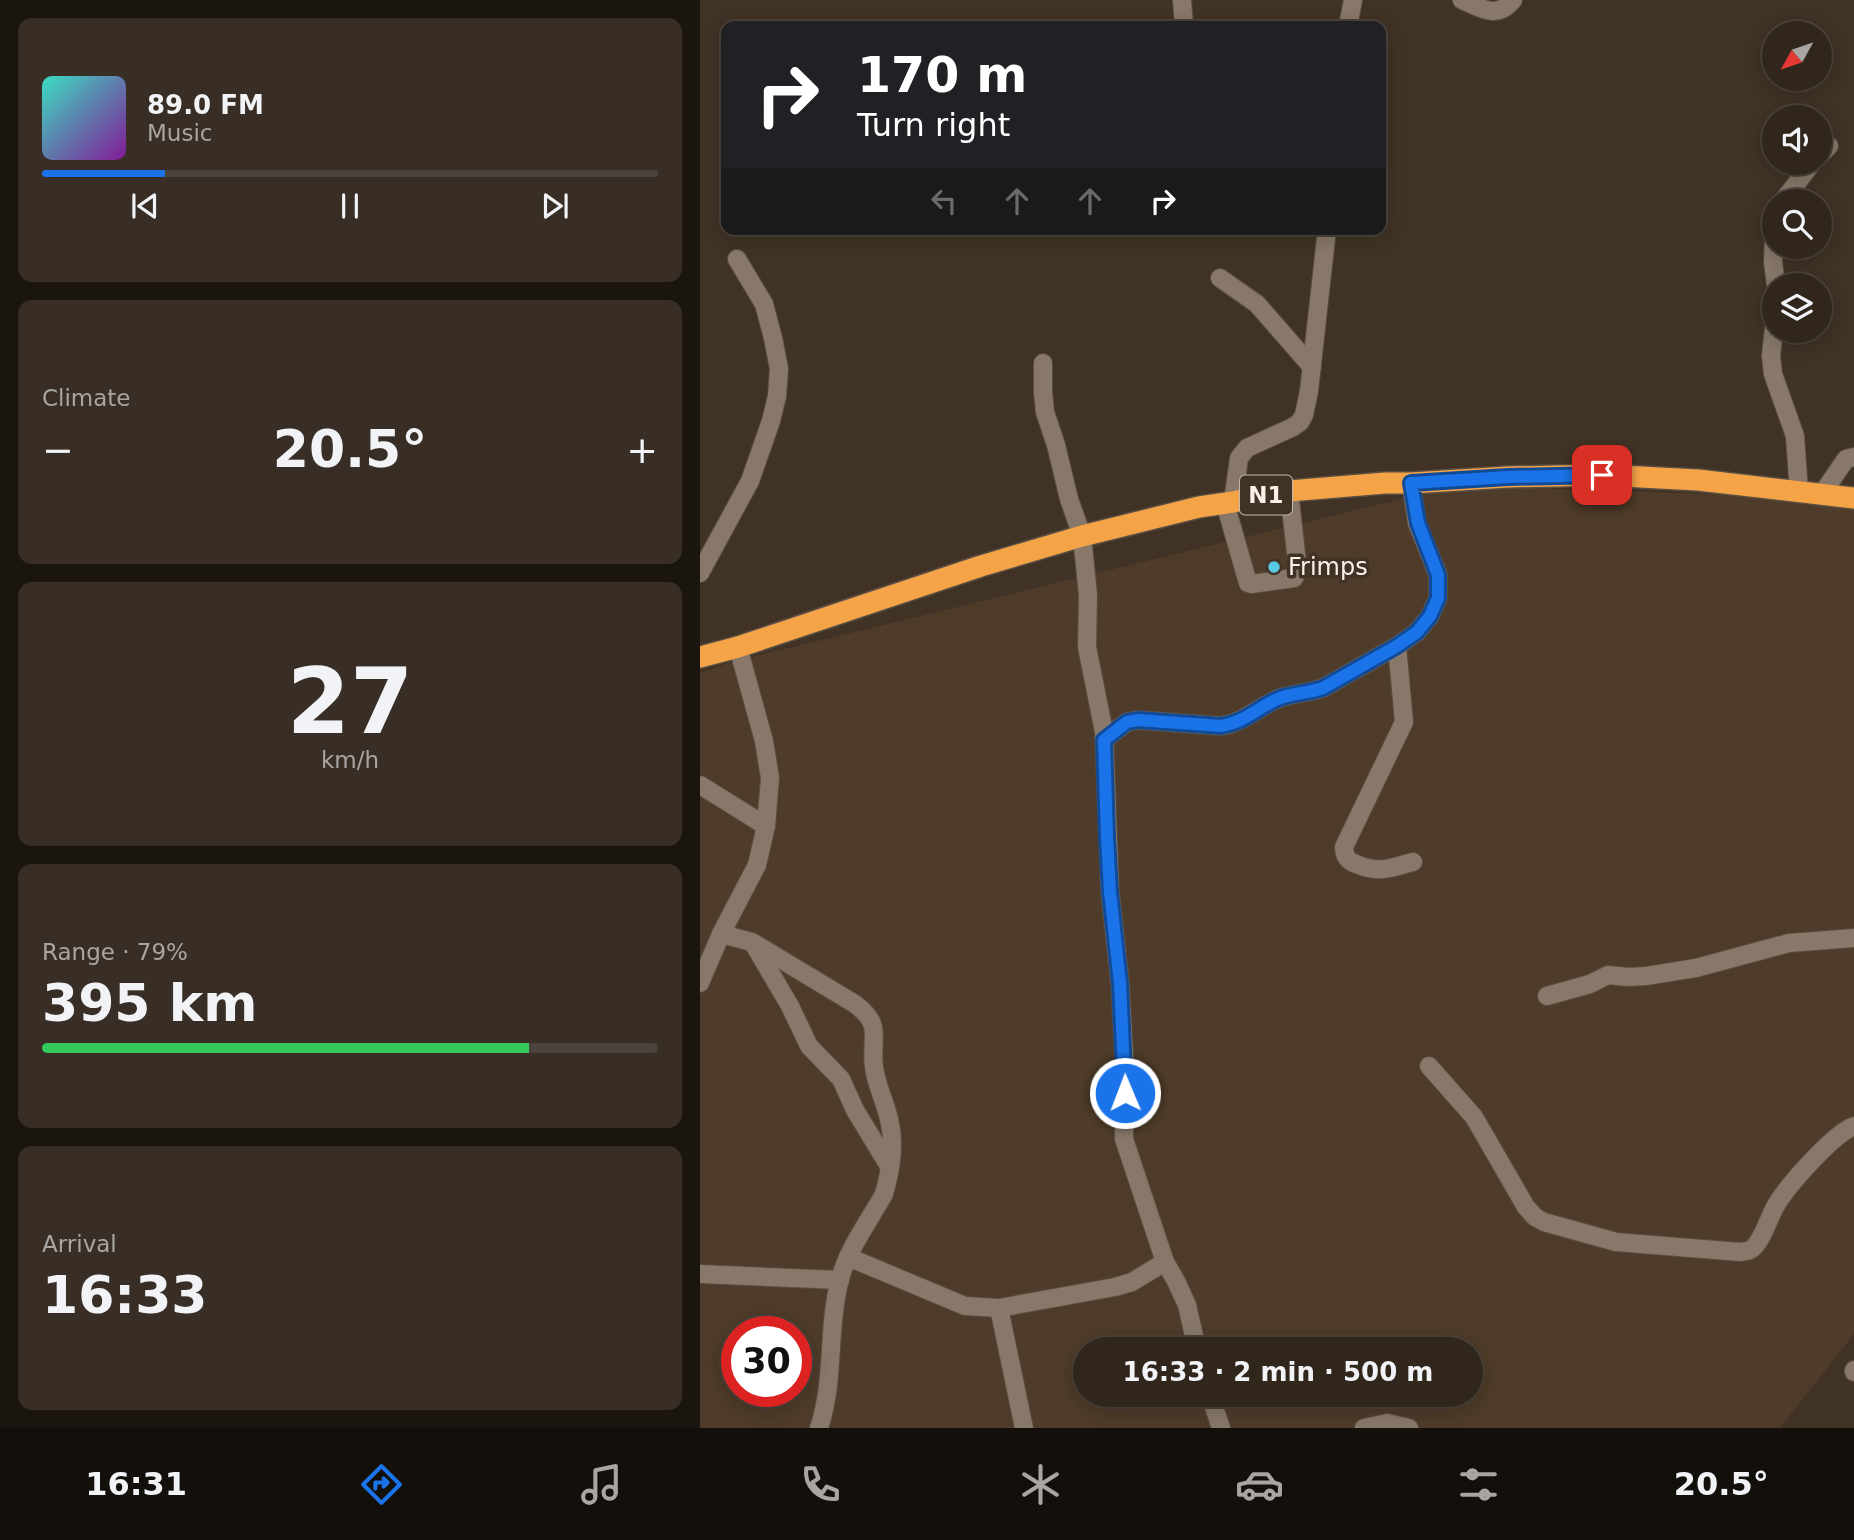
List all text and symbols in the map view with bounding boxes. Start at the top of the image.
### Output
north arrow [1762,21,1832,91]
map controls [1762,21,1832,343]
text: 170 m [857,47,1027,104]
icon: right [742,49,833,140]
text: 89.0 FM [147,90,264,120]
button: sound [1762,105,1832,175]
text: Turn right [857,106,1010,144]
text: Music [147,120,212,146]
icon: left [925,182,963,220]
icon: ahead [998,182,1036,220]
icon: ahead [1071,182,1109,220]
icon: right [1144,182,1182,220]
icon: previous [126,187,164,225]
icon: pause [331,187,369,225]
icon: next [536,187,574,225]
button: search [1762,189,1832,259]
button: layers [1762,273,1832,343]
text: Climate [42,385,131,411]
text: 20.5° [273,419,427,479]
text: − [42,428,74,472]
text: + [626,428,658,472]
pin [1572,445,1632,505]
icon: arrive [1583,456,1621,494]
road number: N1 [1240,475,1292,514]
place label: Frimps [1288,553,1368,581]
marker: Frimps [1266,559,1282,575]
text: 27 [287,649,413,754]
text: km/h [321,747,379,773]
text: Range · 79% [42,939,188,965]
text: 395 km [42,973,257,1033]
position arrow [1088,1056,1162,1130]
text: Arrival [42,1231,117,1257]
text: 16:33 [42,1265,208,1325]
speed limit sign: 30 [721,1316,812,1407]
text: 16:33 · 2 min · 500 m [1123,1357,1433,1387]
icon: directions [357,1460,406,1509]
icon: music [577,1460,626,1509]
icon: phone [796,1460,845,1509]
icon: climate [1016,1460,1065,1509]
icon: car [1235,1460,1284,1509]
icon: filters [1454,1460,1503,1509]
text: 16:31 [85,1465,187,1503]
text: 20.5° [1674,1465,1769,1503]

